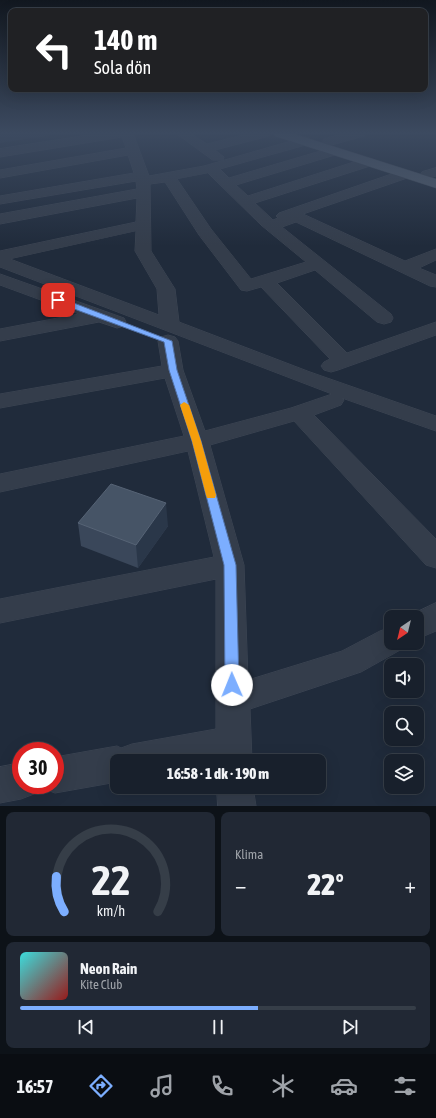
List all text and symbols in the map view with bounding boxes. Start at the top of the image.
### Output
icon: left [28,24,80,76]
text: 140 m [94,24,157,56]
text: Sola dön [94,57,151,78]
pin [41,283,75,317]
icon: arrive [47,289,69,311]
north arrow [384,610,424,650]
map controls [384,610,424,794]
button: sound [384,658,424,698]
position arrow [211,664,253,706]
button: search [384,706,424,746]
speed limit sign: 30 [12,742,64,794]
button: layers [384,754,424,794]
text: 16:58 · 1 dk · 190 m [167,765,269,782]
text: Klima [235,847,263,862]
text: 22 [91,856,130,904]
text: 22° [307,867,344,901]
text: − [235,872,246,898]
text: + [405,872,416,898]
text: km/h [96,903,125,919]
text: Neon Rain [80,960,137,977]
text: Kite Club [80,977,122,992]
icon: previous [75,1016,97,1038]
icon: pause [207,1016,229,1038]
icon: next [339,1016,361,1038]
icon: directions [87,1072,115,1100]
icon: music [148,1072,176,1100]
icon: phone [208,1072,236,1100]
icon: climate [269,1072,297,1100]
icon: car [330,1072,358,1100]
icon: filters [391,1072,419,1100]
text: 16:57 [16,1076,54,1097]

